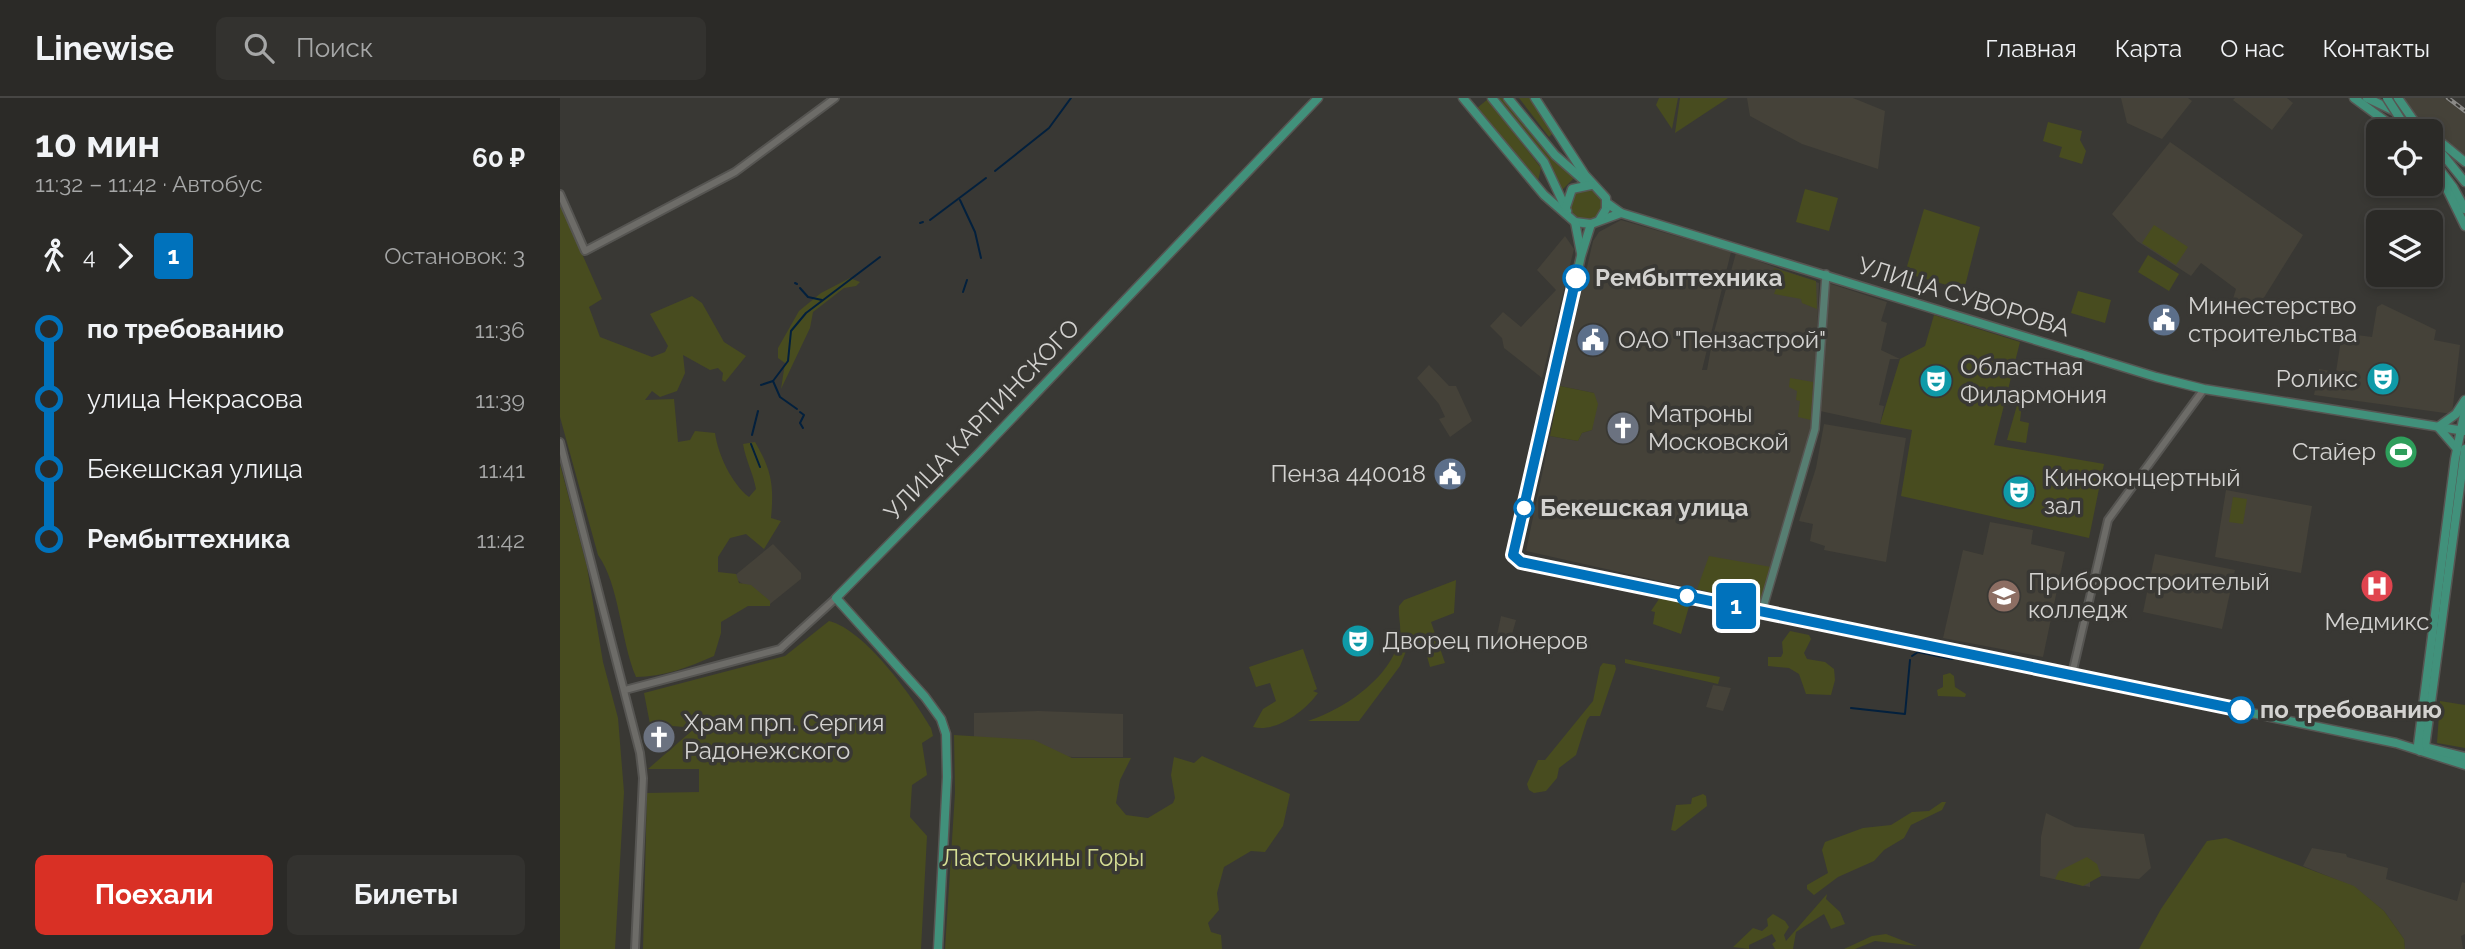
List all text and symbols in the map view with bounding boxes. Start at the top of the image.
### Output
search box [216,17,706,80]
text: Linewise [35,29,174,68]
icon: search [240,29,278,67]
text: Поиск [296,33,373,63]
text: Главная [1985,34,2077,63]
text: Карта [2115,34,2182,63]
text: О нас [2220,34,2285,63]
text: Контакты [2323,34,2430,63]
map controls [2366,119,2443,287]
button: locate [2366,119,2443,196]
text: 10 мин [35,121,160,166]
text: 60 ₽ [472,143,525,173]
text: 11:32 – 11:42 · Автобус [35,170,263,197]
button: layers [2366,210,2443,287]
icon: walk [35,237,73,275]
icon: forward [106,237,144,275]
text: 1 [168,241,179,270]
text: 4 [83,242,96,269]
text: Остановок: 3 [384,242,525,269]
street label: УЛИЦА СУВОРОВА [1855,251,2073,343]
place label: Рембыттехника [1595,263,1783,292]
marker: Рембыттехника [1563,265,1589,291]
place label: Минестерство строительства [2188,291,2357,348]
public building icon: Минестерство строительства [2145,301,2183,339]
street label: УЛИЦА КАРПИНСКОГО [878,313,1085,526]
text: по требованию [87,314,284,344]
text: 11:36 [475,316,525,343]
public building icon: ОАО "Пензастрой" [1574,321,1612,359]
place label: ОАО "Пензастрой" [1618,325,1826,354]
place label: Областная Филармония [1960,352,2107,409]
theatre icon: Роликс [2364,360,2402,398]
theatre icon: Областная Филармония [1917,362,1955,400]
place label: Роликс [2276,364,2358,393]
text: улица Некрасова [87,384,303,414]
text: 11:39 [475,386,525,413]
place label: Матроны Московской [1648,399,1789,456]
church icon: Матроны Московской [1604,409,1642,447]
sports icon: Стайер [2382,433,2420,471]
place label: Стайер [2292,437,2376,466]
text: Бекешская улица [87,454,303,484]
public building icon: Пенза 440018 [1431,455,1469,493]
text: 11:41 [479,456,525,483]
place label: Пенза 440018 [1270,459,1426,488]
place label: Киноконцертный зал [2044,463,2241,520]
theatre icon: Киноконцертный зал [2000,473,2038,511]
place label: Бекешская улица [1540,493,1749,522]
marker: Бекешская улица [1514,498,1534,518]
text: Рембыттехника [87,524,290,554]
text: 11:42 [476,526,525,553]
place label: Приборостроителый колледж [2028,567,2270,624]
hospital icon: Медмикс [2358,567,2396,605]
school or university icon: Приборостроителый колледж [1985,577,2023,615]
line badge: 1 [1713,583,1759,629]
unlabelled marker [1677,586,1697,606]
text: 1 [1730,591,1742,620]
place label: Медмикс [2325,607,2429,636]
theatre icon: Дворец пионеров [1339,622,1377,660]
place label: Дворец пионеров [1382,626,1588,655]
place label: по требованию [2260,695,2442,724]
marker: по требованию [2228,697,2254,723]
place label: Храм прп. Сергия Радонежского [684,708,885,765]
church icon: Храм прп. Сергия Радонежского [640,718,678,756]
park label: Ласточкины Горы [942,843,1144,872]
button: Поехали [35,855,273,935]
button: Билеты [287,855,525,935]

